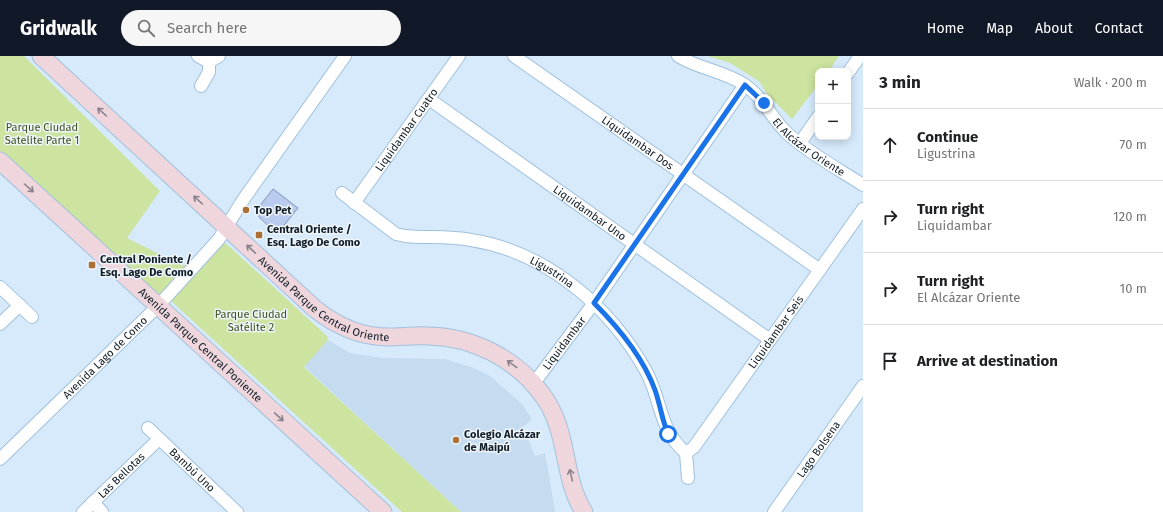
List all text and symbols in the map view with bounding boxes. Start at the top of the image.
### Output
search box [121,10,401,46]
text: Gridwalk [20,17,97,40]
icon: search [135,17,157,39]
text: Search here [167,19,247,37]
text: Home [927,20,964,37]
text: Map [986,20,1013,37]
text: About [1035,20,1073,37]
text: Contact [1095,20,1143,37]
map controls [815,68,851,140]
button: + [815,68,851,104]
text: 3 min [879,72,921,93]
text: Walk · 200 m [1074,75,1147,90]
street label: Liquidambar Cuatro [373,86,441,174]
route end [755,94,773,112]
button: − [815,104,851,140]
one-way arrow [97,107,107,117]
street label: Liquidambar Dos [599,113,676,173]
street label: El Alcázar Oriente [770,116,847,179]
park label: Parque Ciudad Satelite Parte 1 [5,121,79,147]
text: Continue [917,128,978,146]
icon: ahead [879,134,901,156]
text: 70 m [1120,137,1147,152]
text: Ligustrina [917,146,975,161]
one-way arrow [24,183,34,192]
street label: Liquidambar Uno [551,183,629,243]
one-way arrow [193,195,203,205]
text: Turn right [917,200,984,218]
place label: Top Pet [254,204,292,217]
marker: Top Pet [241,205,251,215]
icon: right [879,206,901,228]
text: 120 m [1113,209,1147,224]
text: Liquidambar [917,218,992,233]
place label: Central Oriente / Esq. Lago De Como [267,223,361,249]
marker: Central Oriente / Esq. Lago De Como [254,230,264,240]
one-way arrow [246,244,256,254]
place label: Central Poniente / Esq. Lago De Como [100,253,194,279]
street label: Avenida Parque Central Oriente [255,254,390,344]
street label: Ligustrina [528,254,576,291]
marker: Central Poniente / Esq. Lago De Como [87,260,97,270]
text: Turn right [917,272,984,290]
icon: right [879,278,901,300]
text: 10 m [1120,281,1147,296]
street label: Avenida Parque Central Poniente [136,285,265,405]
text: El Alcázar Oriente [917,290,1020,305]
street label: Liquidambar Seis [746,293,806,371]
park label: Parque Ciudad Satélite 2 [215,308,287,334]
street label: Liquidambar [540,313,589,373]
street label: Avenida Lago de Como [60,314,150,402]
icon: arrive [879,350,901,372]
text: Arrive at destination [917,352,1058,370]
one-way arrow [507,360,518,368]
one-way arrow [274,413,285,422]
street label: Lago Bolsena [794,419,843,480]
route start [659,425,677,443]
place label: Colegio Alcázar de Maipú [464,428,541,454]
marker: Colegio Alcázar de Maipú [451,435,461,445]
street label: Bambú Uno [166,446,218,495]
street label: Las Bellotas [96,450,148,501]
one-way arrow [566,469,574,482]

